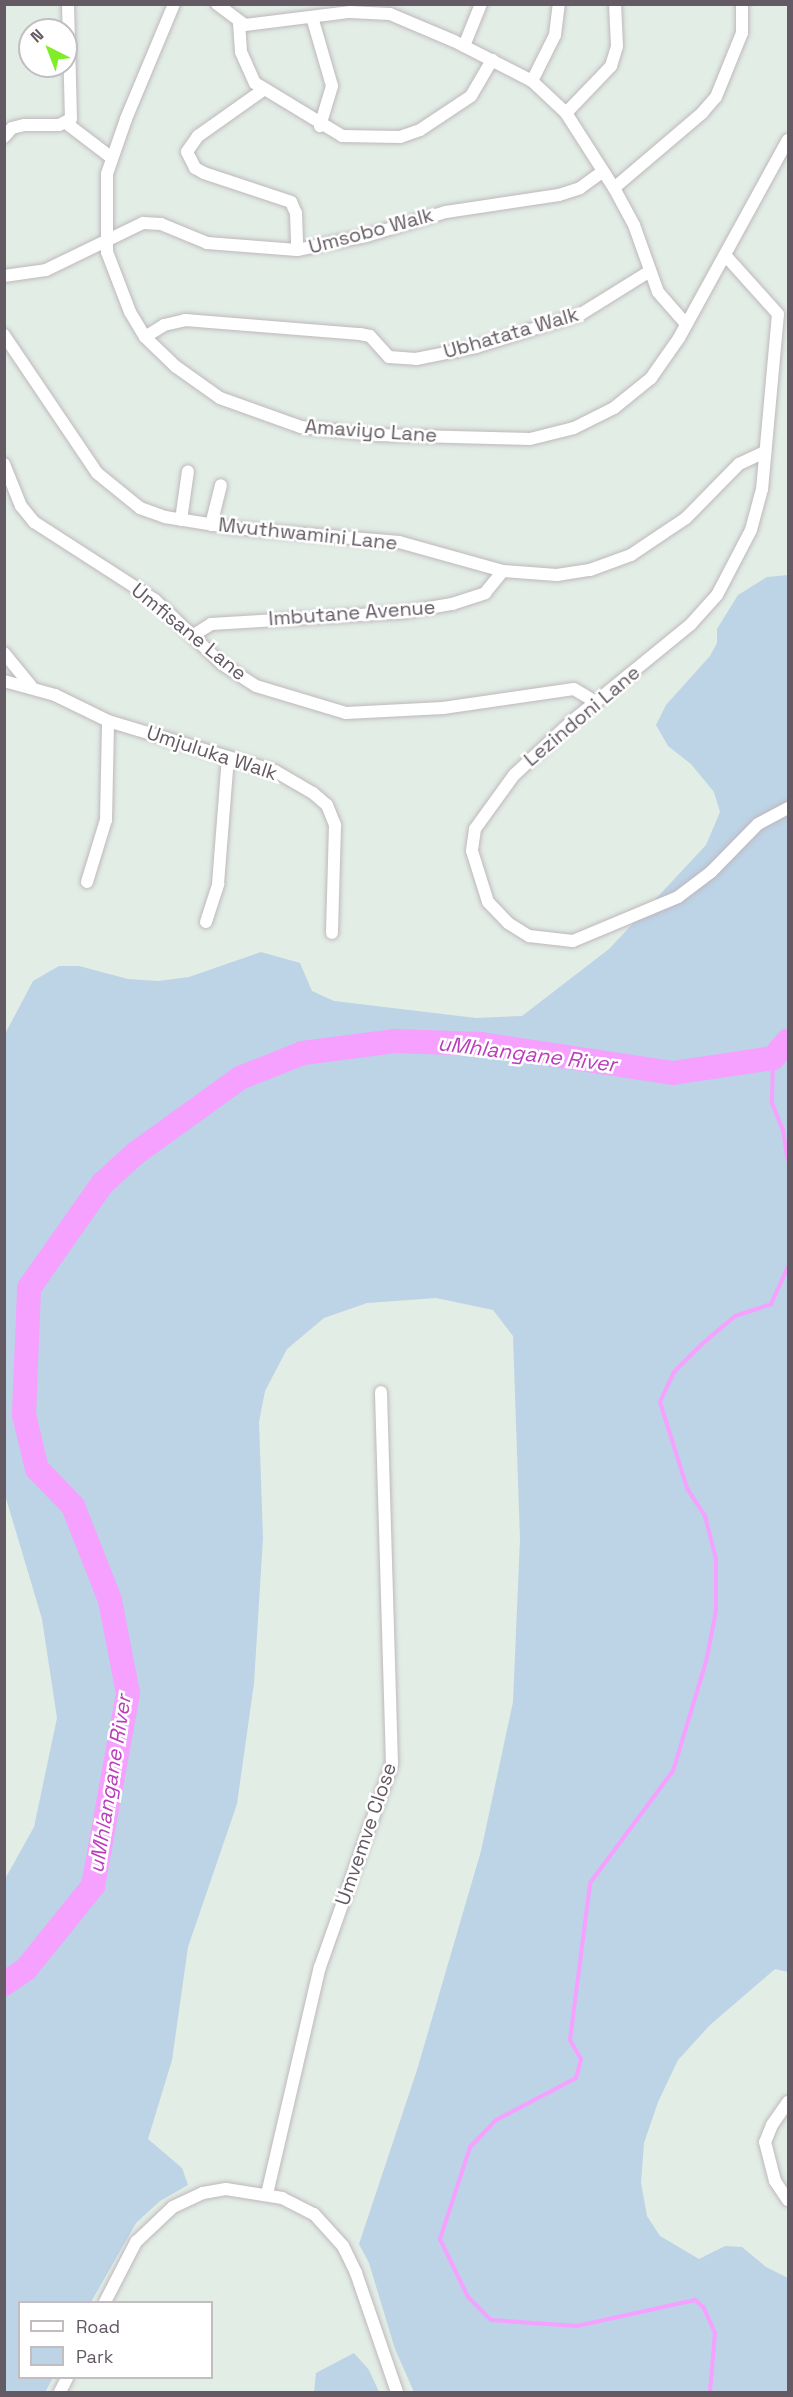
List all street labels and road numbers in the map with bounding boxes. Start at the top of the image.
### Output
street label: Umsobo Walk [306,203,436,259]
street label: Ubhatata Walk [441,302,581,364]
street label: Amaviyo Lane [304,414,438,448]
street label: Mvuthwamini Lane [217,513,399,555]
street label: Umfisane Lane [127,578,251,686]
street label: Imbutane Avenue [268,595,436,631]
street label: Lezindoni Lane [519,661,645,771]
street label: Umjuluka Walk [143,721,281,785]
street label: Umvemve Close [330,1760,402,1908]

